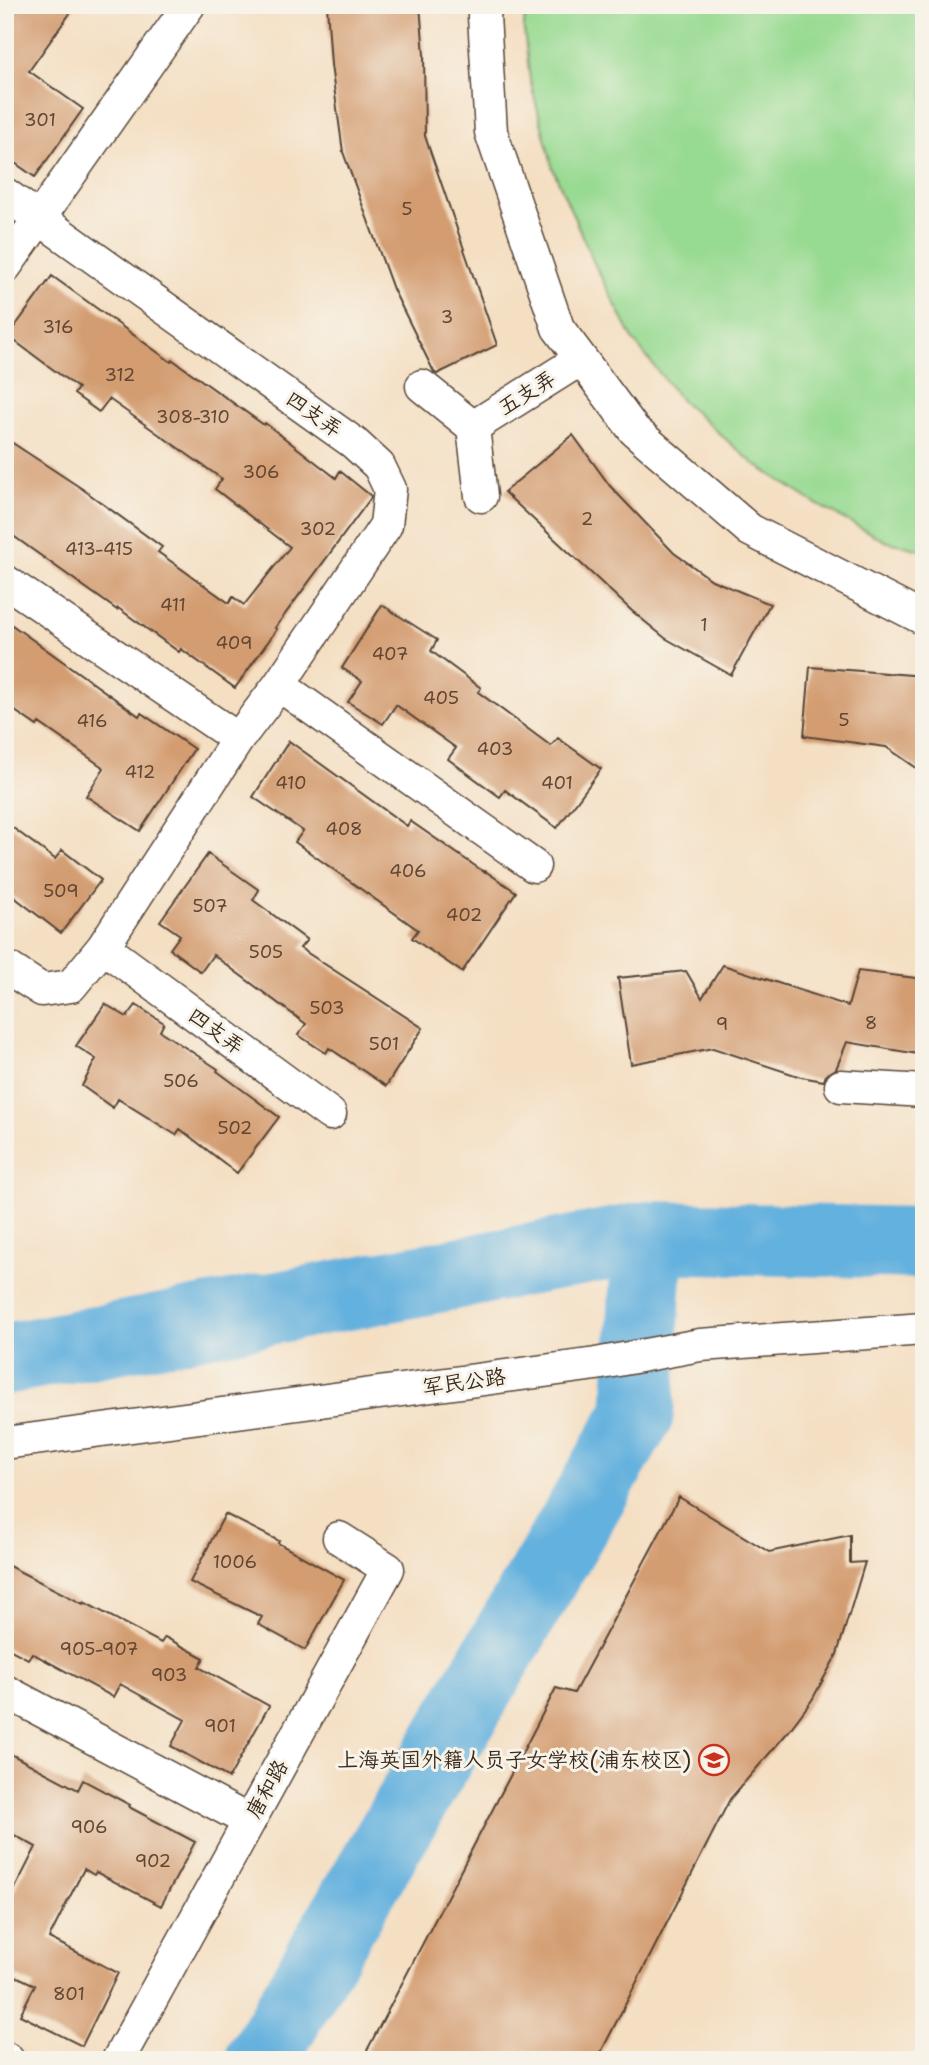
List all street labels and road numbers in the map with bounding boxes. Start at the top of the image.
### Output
street label: 五支弄 [493,364,561,422]
street label: 四支弄 [280,384,348,444]
street label: 四支弄 [182,1001,250,1061]
street label: 军民公路 [420,1362,508,1402]
street label: 唐和路 [239,1755,295,1823]

